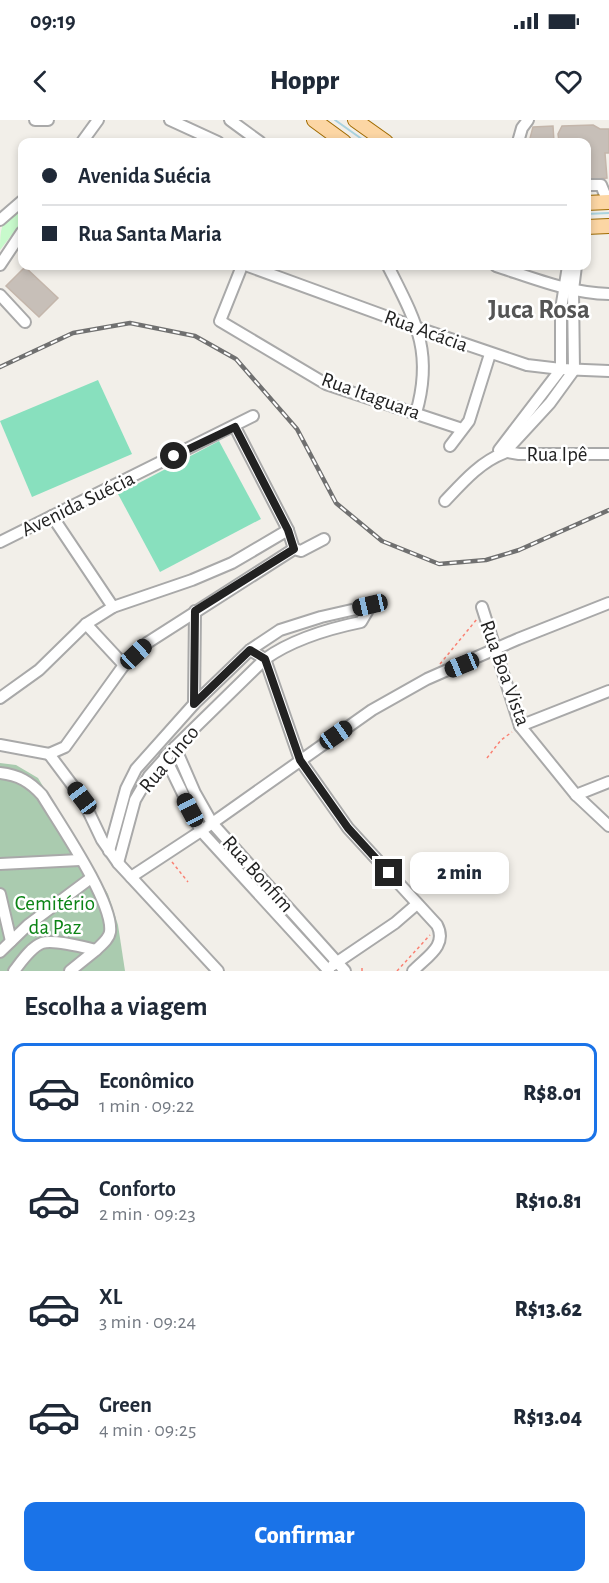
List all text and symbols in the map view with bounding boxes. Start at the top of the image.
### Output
text: 09:19 [30,10,76,32]
icon: back [24,65,57,98]
icon: heart [552,65,585,98]
text: Hoppr [270,67,339,94]
text: Avenida Suécia [78,165,211,187]
text: Rua Santa Maria [78,223,222,245]
district label: Juca Rosa [488,296,590,323]
street label: Rua Acácia [381,306,471,356]
street label: Rua Itaguara [319,368,424,424]
route start [160,442,187,469]
street label: Rua Ipê [526,444,588,465]
street label: Avenida Suécia [18,467,138,540]
car [350,592,390,618]
street label: Rua Boa Vista [476,617,534,729]
car [117,635,155,673]
car [442,650,482,680]
car [316,717,356,753]
street label: Rua Cinco [135,721,203,797]
car [64,778,100,818]
car [174,790,206,830]
street label: Rua Bonfim [218,832,298,916]
callout: 2 min [410,852,509,894]
route end [375,859,402,886]
text: 2 min [437,863,482,883]
park label: Cemitério da Paz [15,893,95,938]
text: Escolha a viagem [24,993,207,1020]
icon: car [27,1066,81,1120]
text: Econômico [99,1070,194,1092]
text: R$8.01 [523,1082,582,1104]
text: 1 min · 09:22 [99,1096,194,1116]
icon: car [27,1174,81,1228]
text: Conforto [99,1178,176,1200]
text: R$10.81 [515,1190,582,1212]
text: 2 min · 09:23 [99,1204,196,1224]
icon: car [27,1282,81,1336]
text: XL [99,1286,122,1308]
text: R$13.62 [514,1298,582,1320]
text: 3 min · 09:24 [99,1312,196,1332]
icon: car [27,1390,81,1444]
text: Green [99,1394,152,1416]
text: R$13.04 [513,1406,582,1428]
text: 4 min · 09:25 [99,1420,196,1440]
button: Confirmar [24,1502,585,1571]

